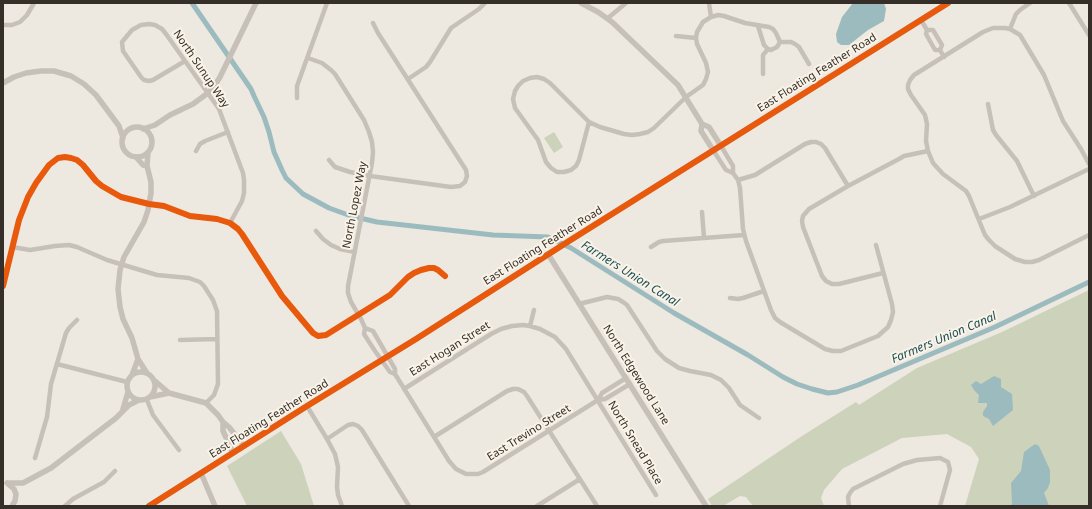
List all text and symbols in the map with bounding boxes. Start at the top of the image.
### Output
street label: North Sunup Way [170,28,232,110]
street label: East Floating Feather Road [755,31,879,115]
street label: North Lopez Way [340,160,370,250]
street label: East Floating Feather Road [481,204,605,288]
water label: Farmers Union Canal [578,238,682,310]
water label: Farmers Union Canal [889,309,999,367]
street label: East Hogan Street [407,319,493,379]
street label: North Edgewood Lane [600,323,672,427]
street label: East Floating Feather Road [207,377,331,461]
street label: North Snead Place [605,399,665,487]
street label: East Trevino Street [485,402,573,464]

